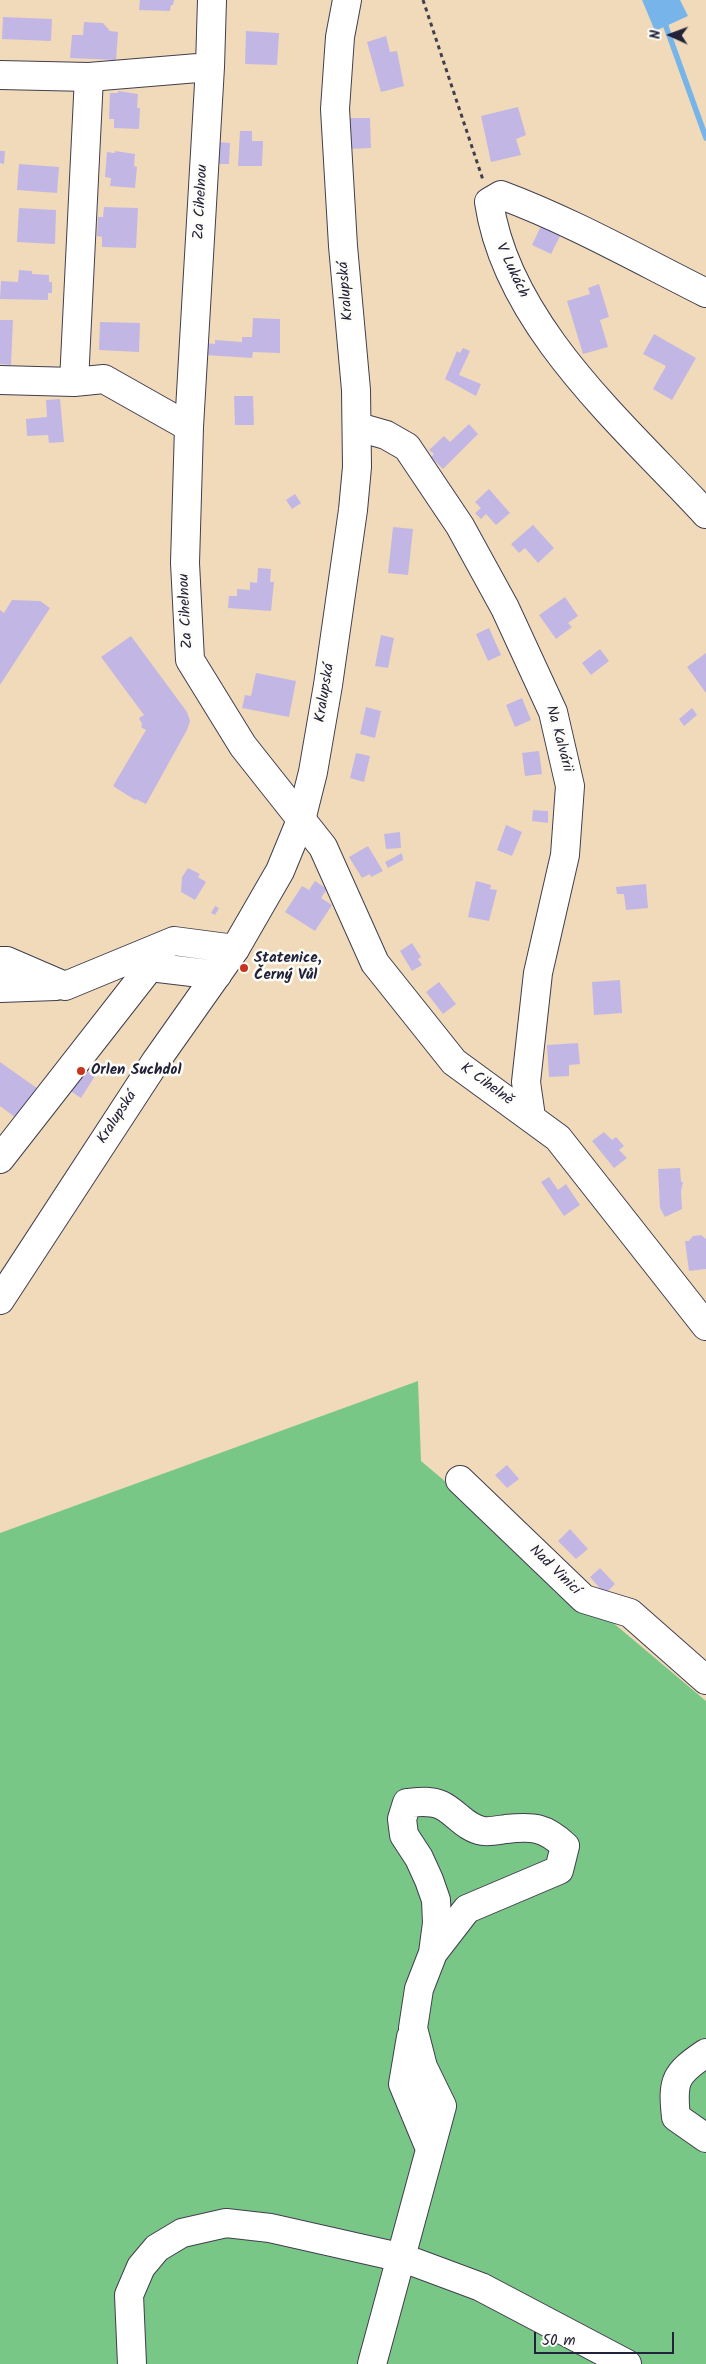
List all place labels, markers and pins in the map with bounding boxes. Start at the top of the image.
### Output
place label: Statenice, Černý Vůl [254,950,322,985]
marker: Statenice, Černý Vůl [238,962,250,974]
place label: Orlen Suchdol [91,1062,181,1080]
marker: Orlen Suchdol [75,1065,87,1077]

